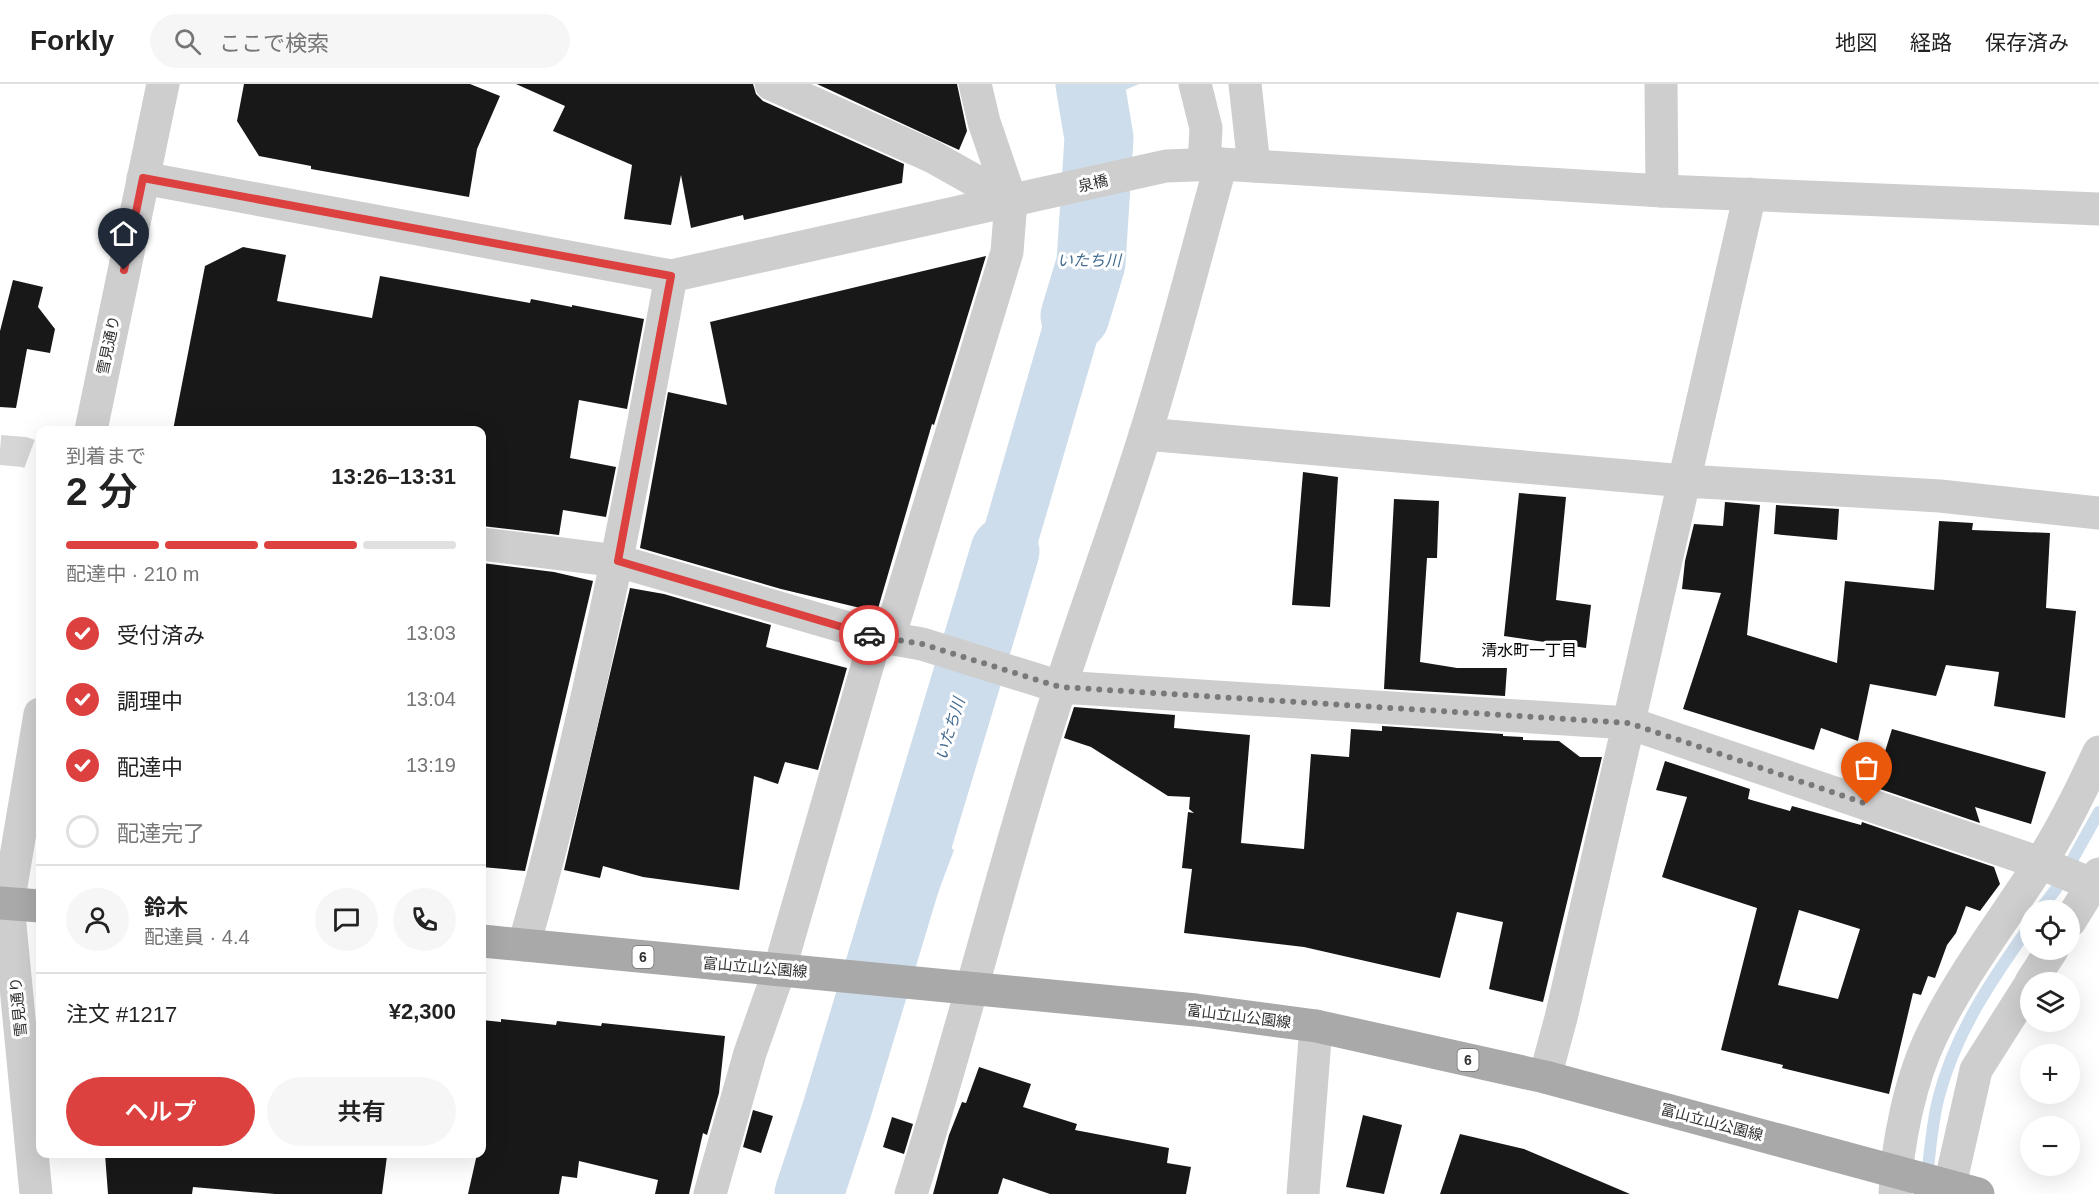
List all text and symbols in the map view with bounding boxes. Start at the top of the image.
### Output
search box [150,14,570,68]
text: Forkly [30,25,114,56]
icon: search [171,25,204,58]
text: ここで検索 [219,31,329,56]
text: 地図 [1835,31,1877,54]
text: 経路 [1910,31,1952,54]
text: 保存済み [1985,31,2069,54]
street label: 泉橋 [1076,171,1110,195]
pin [98,208,149,270]
icon: home [107,217,140,250]
water label: いたち川 [1057,252,1123,269]
street label: 雪見通り [93,314,123,376]
text: 到着まで [66,445,146,467]
text: 13:26–13:31 [331,464,456,489]
text: 2 分 [66,470,138,513]
text: 配達中 · 210 m [66,563,199,585]
courier [839,605,899,665]
icon: check [66,617,99,650]
icon: car [853,619,886,652]
text: 13:03 [406,622,456,644]
text: 受付済み [117,623,205,648]
district label: 清水町一丁目 [1481,642,1577,659]
icon: check [66,683,99,716]
text: 13:04 [406,688,456,710]
text: 調理中 [117,689,183,714]
water label: いたち川 [933,694,968,762]
pin [1841,742,1892,804]
icon: check [66,749,99,782]
icon: bag [1850,751,1883,784]
text: 13:19 [406,754,456,776]
text: 配達中 [117,755,183,780]
text: 配達完了 [117,821,205,846]
button: person [66,888,129,951]
button: chat [315,888,378,951]
button: phone [393,888,456,951]
text: 鈴木 [144,895,188,920]
map controls [2020,900,2080,1176]
button: locate [2020,900,2080,960]
text: 配達員 · 4.4 [144,926,250,948]
road number: 6 [632,946,654,968]
street label: 富山立山公園線 [702,954,808,980]
button: layers [2020,972,2080,1032]
street label: 雪見通り [6,976,30,1038]
text: ¥2,300 [389,999,456,1024]
street label: 富山立山公園線 [1186,1001,1292,1031]
text: 注文 #1217 [66,1002,177,1027]
button: + [2020,1044,2080,1104]
road number: 6 [1458,1049,1478,1071]
button: ヘルプ [66,1077,255,1146]
button: 共有 [267,1077,456,1146]
street label: 富山立山公園線 [1659,1100,1765,1144]
button: − [2020,1116,2080,1176]

